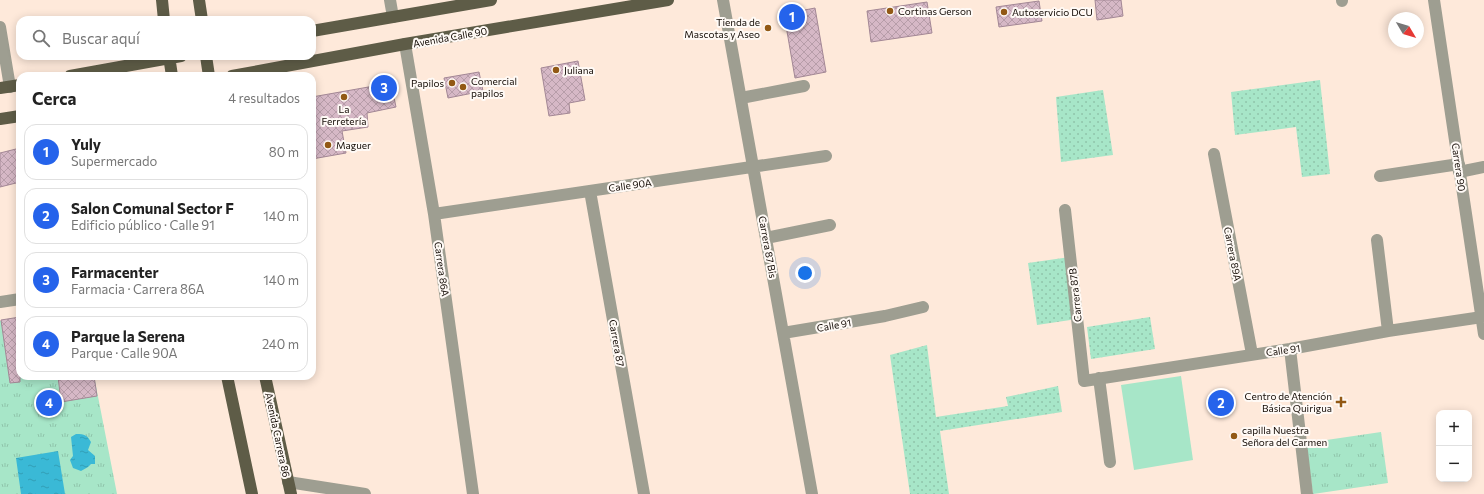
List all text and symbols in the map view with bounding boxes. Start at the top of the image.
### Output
pin: 1 [779,2,805,32]
place label: Cortinas Gerson [898,5,972,17]
marker: Cortinas Gerson [885,6,895,16]
place label: Autoservicio DCU [1012,6,1093,18]
marker: Autoservicio DCU [999,7,1009,17]
north arrow [1388,12,1424,48]
search box [16,16,316,60]
place label: Tienda de Mascotas y Aseo [684,16,760,40]
marker: Tienda de Mascotas y Aseo [763,23,773,33]
street label: Avenida Calle 90 [412,25,488,49]
icon: search [30,27,52,49]
text: Buscar aquí [62,29,140,47]
place label: Juliana [564,64,594,76]
marker: Juliana [551,65,561,75]
pin: 3 [371,73,397,103]
place label: Comercial papilos [471,75,517,99]
place label: Papilos [411,77,444,89]
marker: Papilos [447,78,457,88]
marker: Comercial papilos [458,82,468,92]
text: Cerca [32,88,77,109]
text: 4 resultados [228,90,300,106]
marker: La Ferretería [339,92,349,102]
place label: La Ferretería [322,103,366,127]
text: Yuly [71,135,101,153]
place label: Maguer [336,139,371,151]
marker: Maguer [323,140,333,150]
street label: Carrera 90 [1450,142,1468,192]
text: 1 [43,144,49,160]
text: 80 m [269,144,299,160]
text: Supermercado [71,153,157,169]
street label: Calle 90A [608,176,653,194]
text: Salon Comunal Sector F [71,199,234,217]
text: 2 [42,208,50,224]
text: 140 m [263,208,299,224]
street label: Carrera 87 Bis [757,215,779,280]
text: Edificio público · Calle 91 [71,217,215,233]
street label: Carrera 89A [1222,226,1244,282]
street label: Carrera 86A [432,241,452,297]
text: Farmacenter [71,263,159,281]
your location [795,263,815,283]
street label: Carrera 87B [1066,267,1084,322]
text: 3 [42,272,50,288]
text: 140 m [263,272,299,288]
text: Farmacia · Carrera 86A [71,281,204,297]
street label: Calle 91 [816,316,852,334]
street label: Carrera 87 [607,319,627,367]
text: Parque la Serena [71,327,185,345]
text: 4 [42,336,50,352]
text: 240 m [262,336,299,352]
street label: Calle 91 [1265,342,1301,358]
text: Parque · Calle 90A [71,345,177,361]
pin: 4 [36,388,62,418]
pin: 2 [1208,388,1234,418]
place label: Centro de Atención Básica Quirigua [1245,390,1332,414]
street label: Avenida Carrera 86 [263,392,293,478]
marker: Centro de Atención Básica Quirigua [1335,396,1347,408]
map controls [1436,410,1472,482]
button: + [1436,410,1472,446]
place label: capilla Nuestra Señora del Carmen [1242,424,1327,448]
marker: capilla Nuestra Señora del Carmen [1229,431,1239,441]
button: − [1436,446,1472,482]

